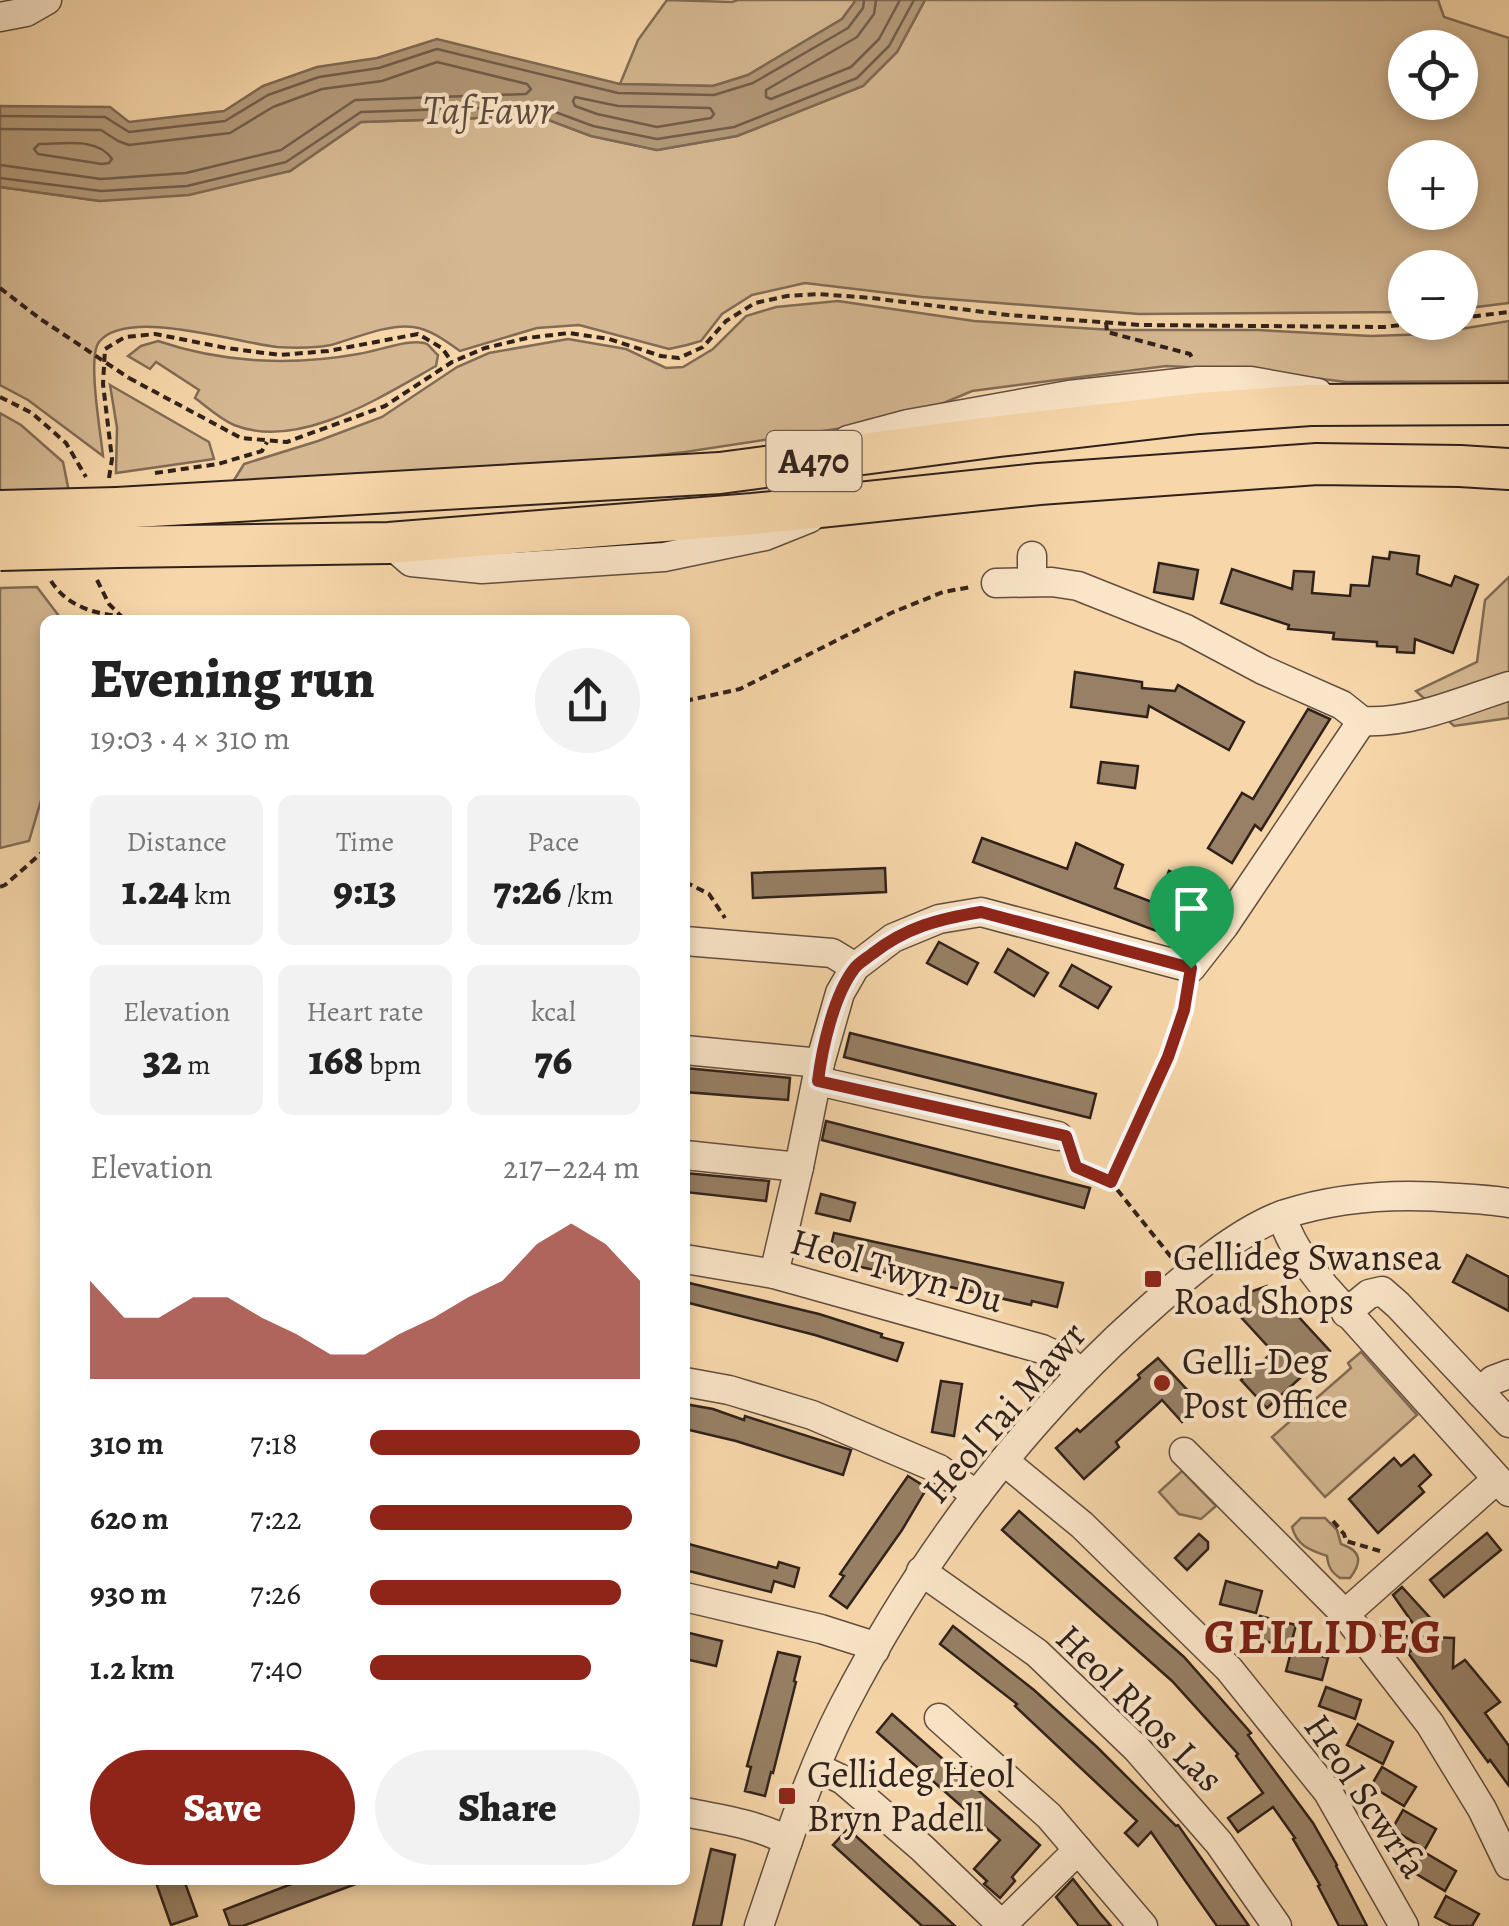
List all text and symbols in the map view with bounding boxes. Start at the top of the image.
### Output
map controls [1388,30,1478,340]
button: locate [1388,30,1478,120]
water label: Taf Fawr [423,83,554,138]
button: + [1388,140,1478,230]
button: − [1388,250,1478,340]
road number: A470 [766,431,862,491]
text: Evening run [90,641,375,716]
button: share [535,648,640,753]
text: 19:03 · 4 × 310 m [90,716,290,760]
text: Distance [126,823,227,861]
text: Time [336,823,394,861]
text: Pace [527,823,579,861]
text: 1.24 [122,861,189,918]
text: 9:13 [333,861,397,918]
text: 7:26 [493,861,561,918]
pin [1149,866,1234,969]
text: km [189,876,231,914]
text: /km [561,876,613,914]
icon: arrive [1164,881,1219,936]
text: Elevation [123,993,230,1031]
text: Heart rate [307,993,423,1031]
text: kcal [531,993,576,1031]
text: 32 [143,1031,182,1088]
text: 168 [308,1031,364,1088]
text: 76 [534,1031,572,1088]
text: m [182,1046,211,1084]
text: bpm [364,1046,422,1084]
text: Elevation [90,1145,213,1189]
text: 217–224 m [503,1145,640,1189]
street label: Heol Twyn Du [785,1215,1010,1325]
place label: Gellideg Swansea Road Shops [1173,1231,1442,1327]
marker: Gellideg Swansea Road Shops [1142,1268,1164,1290]
street label: Heol Tai Mawr [910,1310,1098,1514]
place label: Gelli-Deg Post Office [1182,1335,1348,1431]
marker: Gelli-Deg Post Office [1151,1372,1173,1394]
text: 310 m [90,1421,164,1465]
text: 7:18 [250,1421,298,1465]
text: 620 m [90,1496,169,1540]
text: 7:22 [250,1496,301,1540]
text: 930 m [90,1571,167,1615]
text: 7:26 [250,1571,301,1615]
district label: GELLIDEG [1204,1604,1444,1670]
street label: Heol Rhos Las [1045,1613,1235,1803]
text: 1.2 km [90,1646,175,1690]
text: 7:40 [250,1646,303,1690]
street label: Heol Scwrfa [1292,1704,1440,1888]
place label: Gellideg Heol Bryn Padell [807,1748,1015,1844]
button: Save [90,1750,355,1865]
button: Share [375,1750,640,1865]
marker: Gellideg Heol Bryn Padell [776,1785,798,1807]

